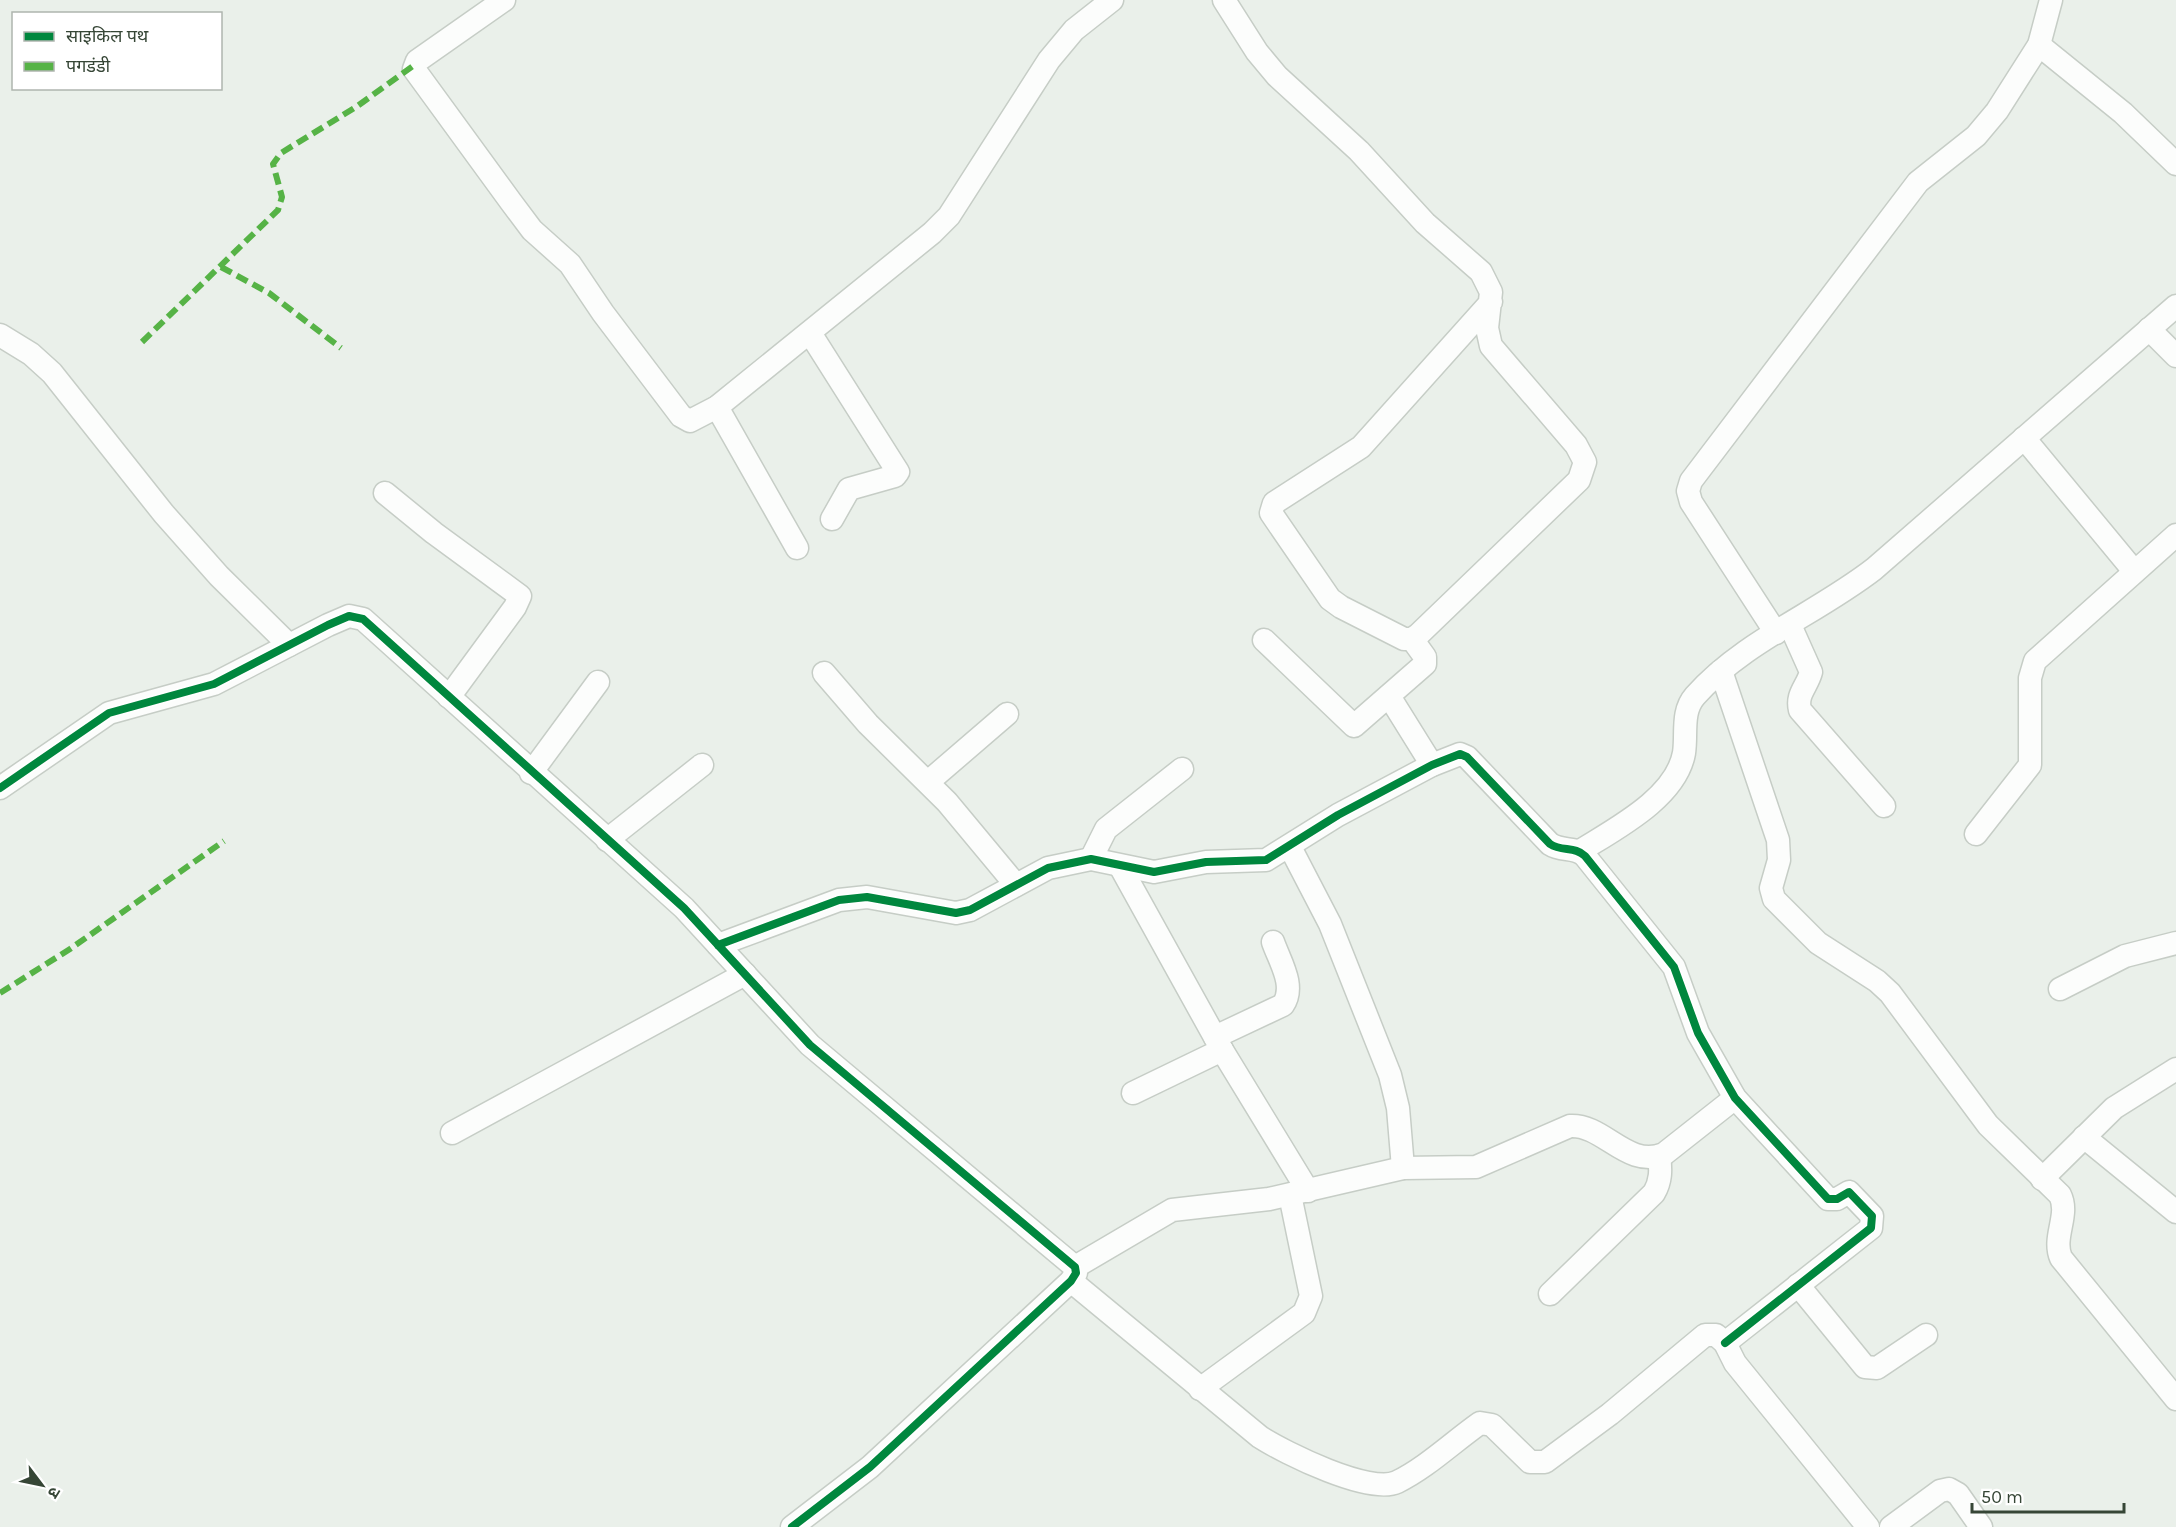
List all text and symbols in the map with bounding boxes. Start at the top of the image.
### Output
legend [12,12,222,90]
text: साइकिल पथ [66,25,149,47]
text: पगडंडी [66,55,111,77]
north arrow [12,1455,72,1515]
scale bar [1972,1476,2124,1514]
text: उ [43,1484,65,1502]
text: 50 m [1981,1486,2023,1508]

